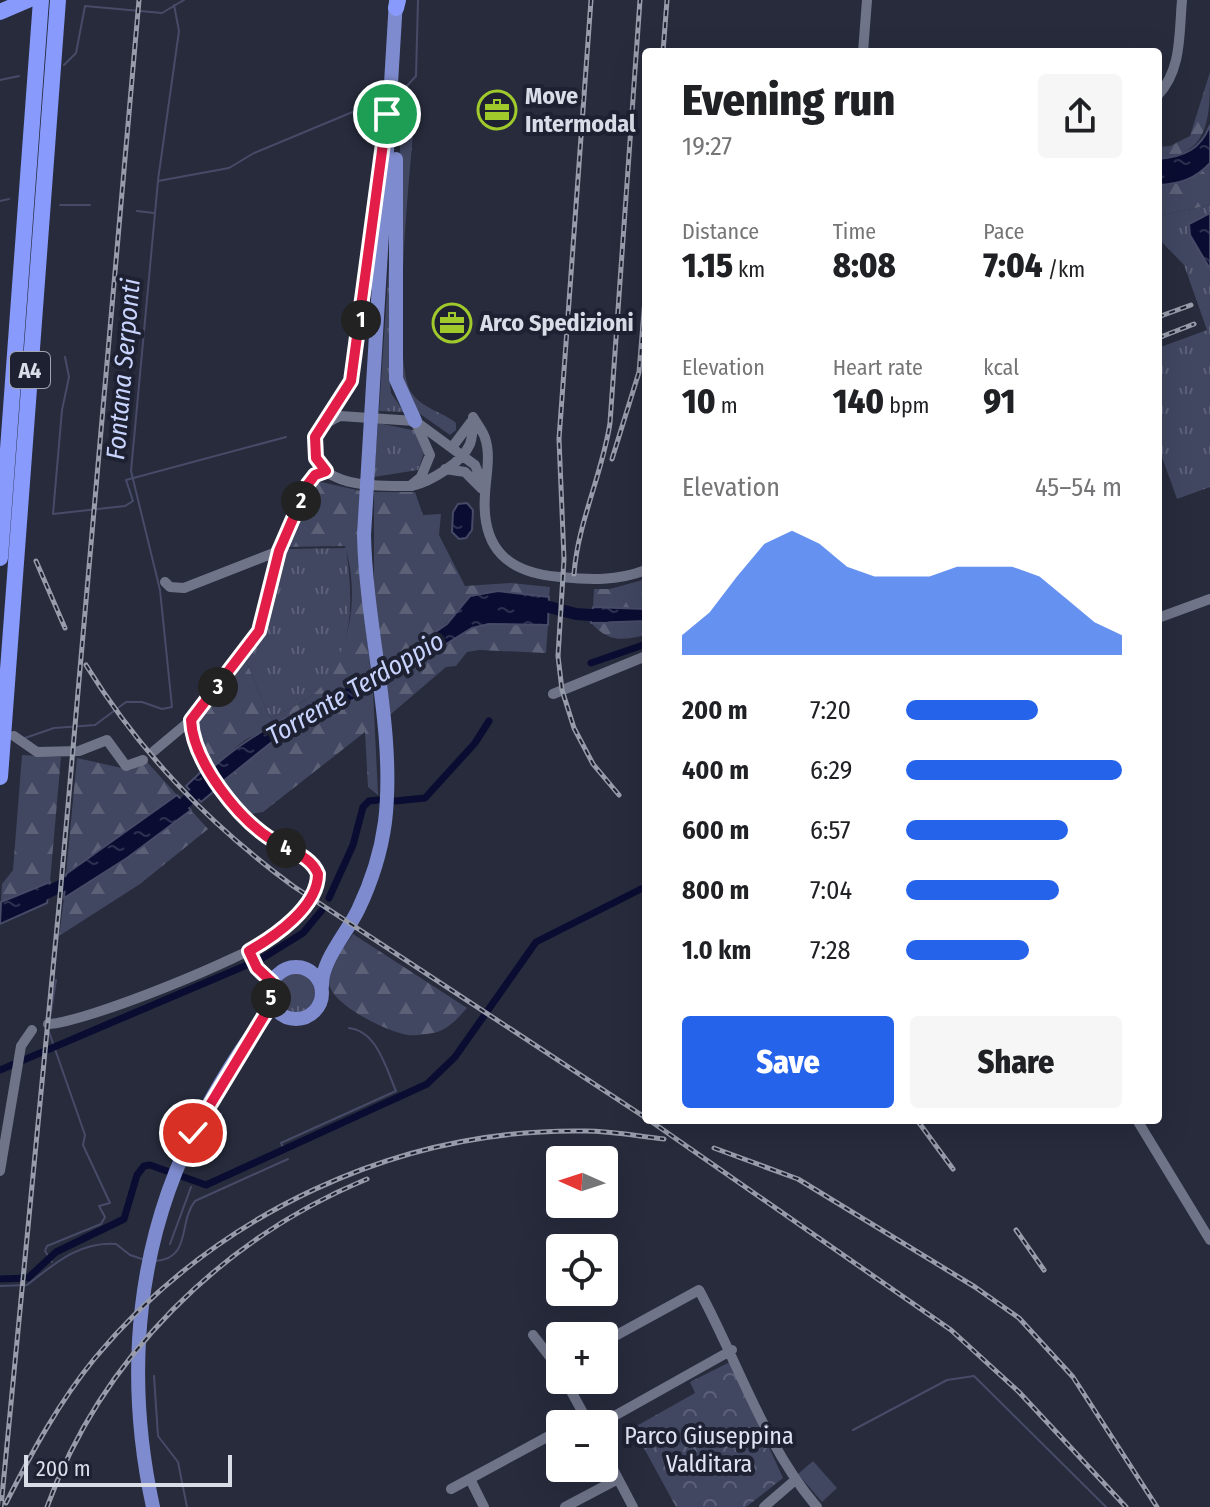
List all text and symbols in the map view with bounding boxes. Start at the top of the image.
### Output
text: Evening run [682,74,895,127]
button: share [1038,74,1122,158]
pin [353,80,421,148]
place label: Move Intermodal [525,82,636,138]
office icon: Move Intermodal [476,89,518,131]
icon: arrive [365,92,409,136]
text: 19:27 [682,131,732,162]
text: Distance [682,218,759,245]
text: Time [833,218,876,245]
text: Pace [983,218,1024,245]
text: 1.15 [682,245,733,286]
text: 8:08 [833,245,896,286]
text: 7:04 [983,245,1043,286]
text: km [733,256,765,283]
text: /km [1043,256,1085,283]
water label: Fontana Serponti [100,277,147,461]
pin: 1 [341,300,381,340]
office icon: Arco Spedizioni [431,302,473,344]
text: 1 [356,306,366,333]
place label: Arco Spedizioni [479,309,634,337]
road number: A4 [10,352,50,388]
text: Elevation [682,354,765,381]
text: Heart rate [833,354,923,381]
text: kcal [983,354,1019,381]
text: 10 [682,381,716,422]
text: 140 [833,381,884,422]
text: 91 [983,381,1016,422]
text: m [716,392,738,419]
text: bpm [884,392,930,419]
text: Elevation [682,472,780,503]
text: 45–54 m [1035,472,1122,503]
pin: 2 [281,481,321,521]
text: 2 [296,487,306,514]
water label: Torrente Terdoppio [261,625,450,752]
pin: 3 [198,667,238,707]
text: 3 [213,673,223,700]
text: 200 m [682,695,748,726]
text: 7:20 [810,695,851,726]
text: 400 m [682,755,749,786]
text: 6:29 [810,755,852,786]
text: 600 m [682,815,749,846]
text: 6:57 [810,815,850,846]
pin: 4 [266,828,306,868]
text: 4 [280,834,292,861]
text: 800 m [682,875,749,906]
text: 7:04 [810,875,852,906]
text: 1.0 km [682,935,751,966]
text: 7:28 [810,935,851,966]
pin: 5 [251,978,291,1018]
text: 5 [266,984,276,1011]
button: Save [682,1016,894,1108]
button: Share [910,1016,1122,1108]
pin [159,1099,227,1167]
icon: check [171,1111,215,1155]
north arrow [546,1146,618,1218]
map controls [546,1146,618,1482]
button: locate [546,1234,618,1306]
button: + [546,1322,618,1394]
button: − [546,1410,618,1482]
park label: Parco Giuseppina Valditara [624,1422,794,1478]
scale bar [24,1451,232,1487]
text: 200 m [36,1455,91,1482]

